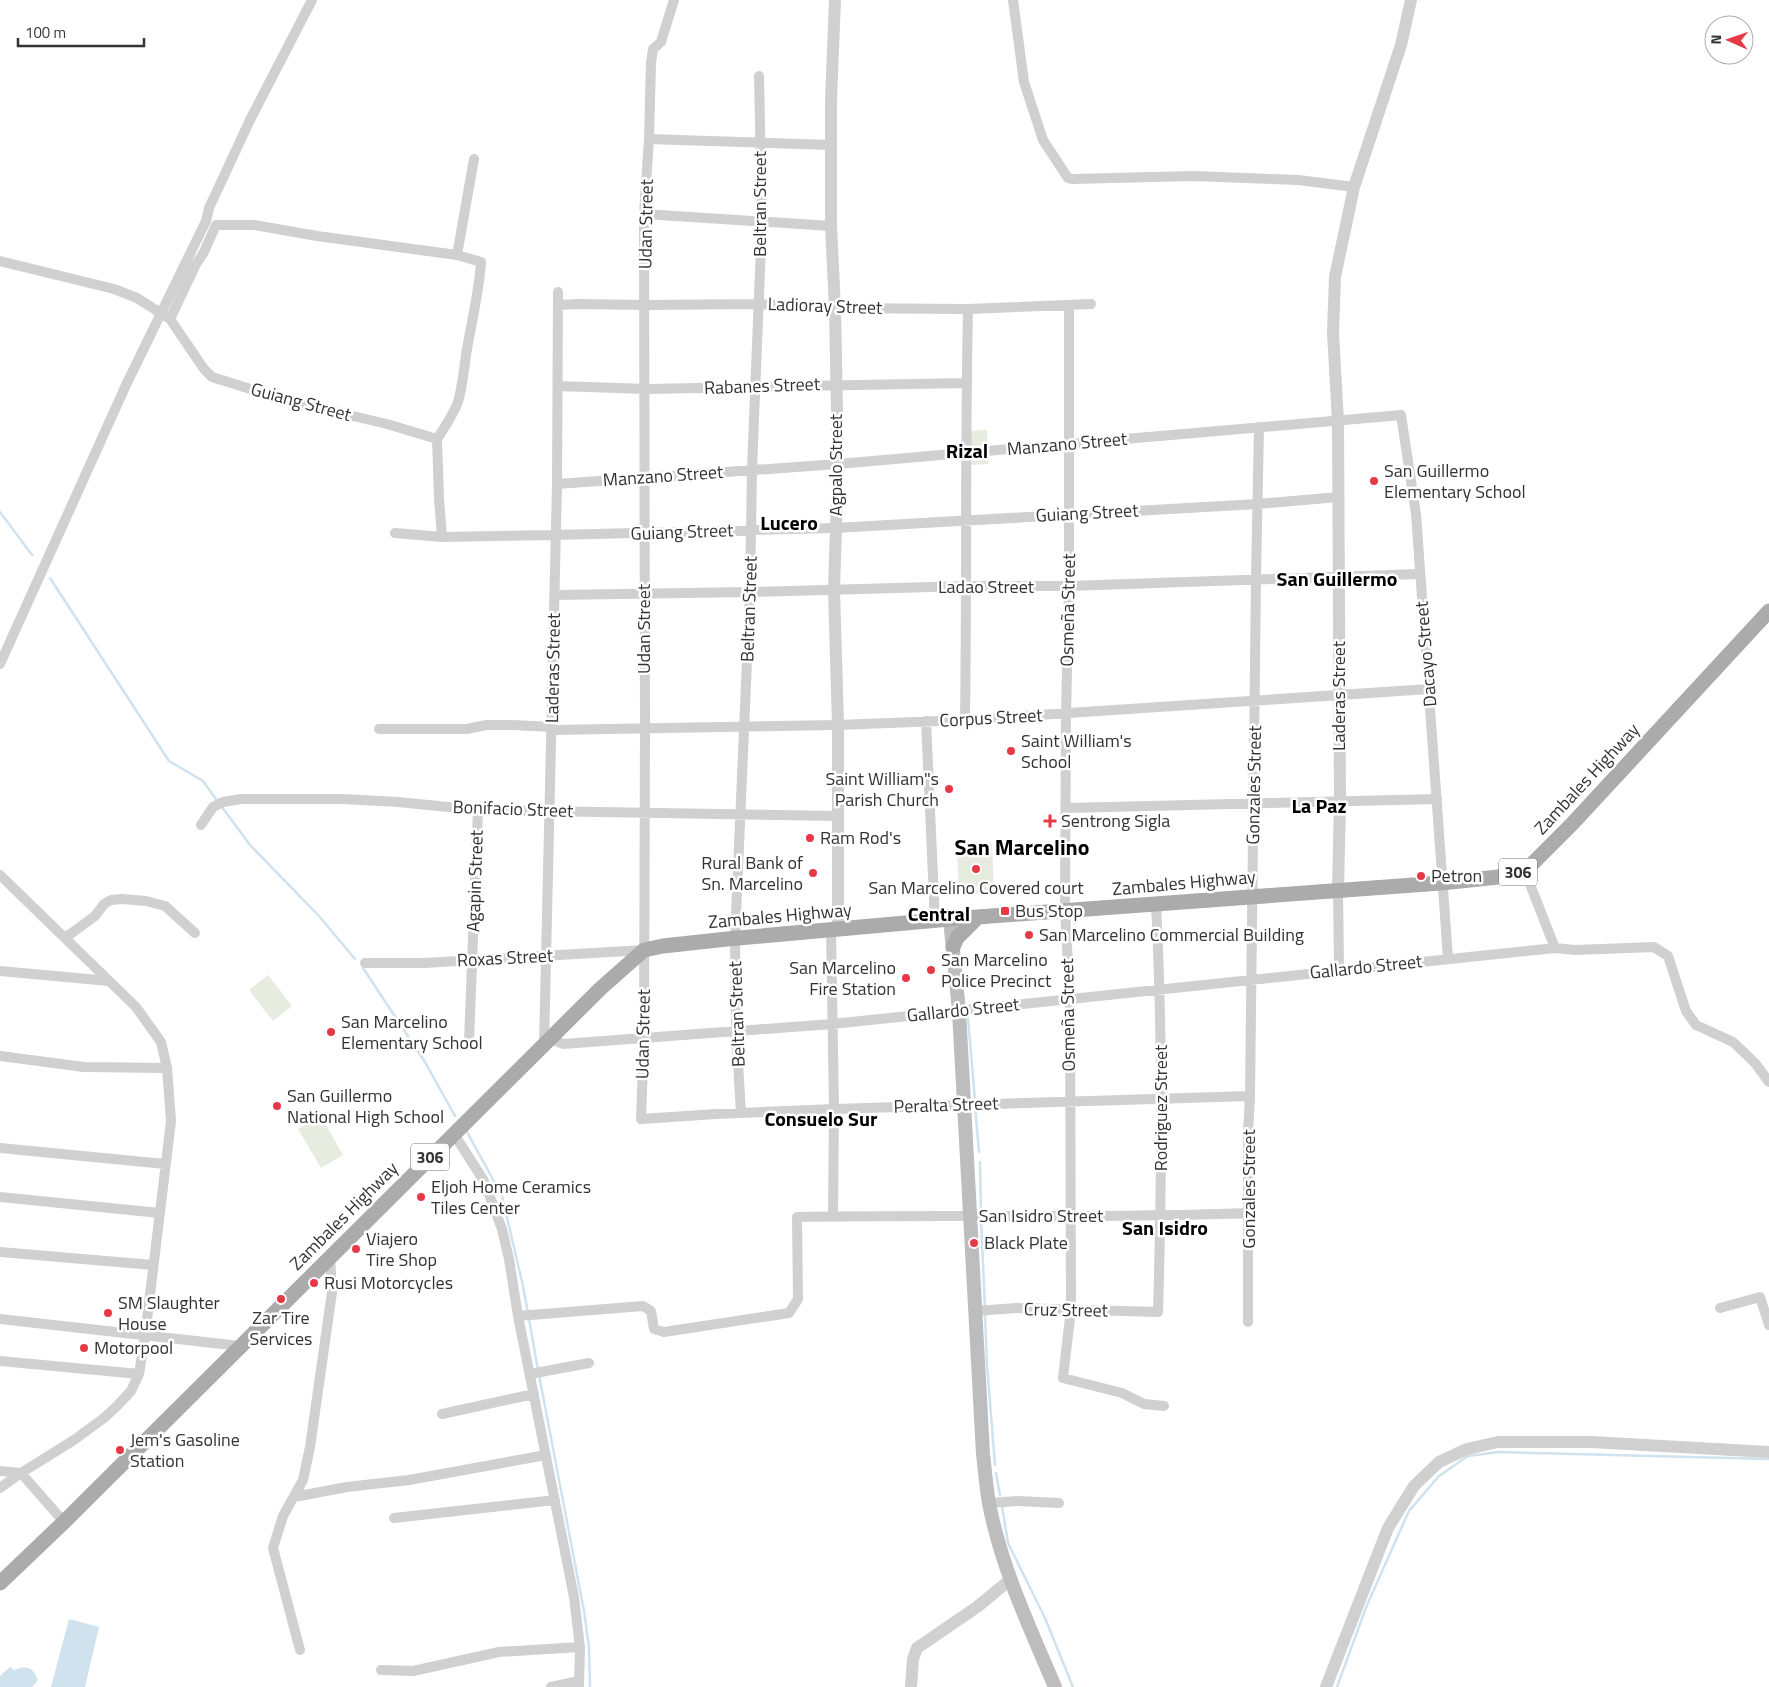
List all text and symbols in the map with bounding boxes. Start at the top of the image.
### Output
scale bar [18,15,144,47]
north arrow [1704,15,1754,65]
text: 100 m [25,21,66,44]
text: N [1705,34,1726,45]
street label: Beltran Street [746,150,773,257]
street label: Udan Street [631,178,660,269]
street label: Ladioray Street [767,290,884,321]
street label: Rabanes Street [703,370,821,401]
street label: Guiang Street [248,375,355,428]
street label: Agpalo Street [822,413,849,516]
street label: Manzano Street [1006,425,1129,462]
district label: Rizal [946,435,988,466]
place label: San Guillermo Elementary School [1384,457,1526,505]
street label: Manzano Street [602,458,725,493]
marker: San Guillermo Elementary School [1368,475,1380,487]
street label: Guiang Street [1035,496,1140,529]
district label: Lucero [760,507,818,538]
street label: Guiang Street [630,516,735,547]
street label: Osmeña Street [1053,552,1082,667]
street label: Beltran Street [733,555,764,662]
district label: San Guillermo [1277,563,1397,594]
street label: Ladao Street [938,573,1035,600]
street label: Udan Street [630,583,657,674]
street label: Dacayo Street [1407,599,1444,708]
street label: Laderas Street [538,612,567,723]
street label: Laderas Street [1325,640,1352,751]
street label: Corpus Street [939,701,1044,734]
street label: Zambales Highway [1528,717,1646,841]
street label: Gonzales Street [1239,724,1268,845]
place label: Saint William's School [1021,727,1132,775]
marker: Saint William's School [1005,745,1017,757]
place label: Saint William"s Parish Church [825,765,939,813]
marker: Saint William"s Parish Church [943,783,955,795]
district label: La Paz [1291,790,1347,821]
street label: Bonifacio Street [452,793,575,824]
place label: Sentrong Sigla [1061,807,1170,834]
marker: Sentrong Sigla [1043,814,1057,828]
place label: Ram Rod's [820,824,901,851]
street label: Agapin Street [459,829,490,933]
district label: San Marcelino [955,830,1089,864]
marker: Ram Rod's [804,832,816,844]
place label: Rural Bank of Sn. Marcelino [701,849,803,897]
road number: 306 [1499,859,1537,886]
place label: Petron [1431,862,1482,889]
marker: San Marcelino Covered court [970,863,982,875]
street label: Zambales Highway [1111,863,1257,902]
marker: Rural Bank of Sn. Marcelino [807,867,819,879]
marker: Petron [1415,870,1427,882]
place label: San Marcelino Covered court [868,874,1084,901]
street label: Zambales Highway [707,896,853,935]
place label: Bus Stop [1015,897,1083,924]
district label: Central [908,898,970,929]
marker: Bus Stop [999,905,1011,917]
place label: San Marcelino Commercial Building [1039,921,1304,948]
marker: San Marcelino Commercial Building [1023,929,1035,941]
street label: Roxas Street [456,941,554,973]
place label: San Marcelino Police Precinct [941,946,1052,994]
street label: Gallardo Street [1308,947,1424,986]
place label: San Marcelino Fire Station [789,954,896,1002]
street label: Osmeña Street [1053,957,1082,1072]
street label: Beltran Street [721,960,752,1067]
marker: San Marcelino Police Precinct [925,964,937,976]
marker: San Marcelino Fire Station [900,972,912,984]
street label: Udan Street [628,988,657,1079]
street label: Gallardo Street [905,990,1021,1029]
place label: San Marcelino Elementary School [341,1008,483,1056]
marker: San Marcelino Elementary School [325,1026,337,1038]
street label: Rodriguez Street [1147,1044,1174,1171]
place label: San Guillermo National High School [287,1082,444,1130]
street label: Peralta Street [893,1089,1000,1120]
marker: San Guillermo National High School [271,1100,283,1112]
district label: Consuelo Sur [765,1103,878,1134]
street label: Gonzales Street [1235,1129,1262,1249]
road number: 306 [411,1144,449,1170]
street label: Zambales Highway [283,1155,404,1276]
place label: Eljoh Home Ceramics Tiles Center [431,1173,591,1221]
marker: Eljoh Home Ceramics Tiles Center [415,1191,427,1203]
street label: San Isidro Street [979,1202,1104,1229]
district label: San Isidro [1122,1212,1208,1243]
place label: Viajero Tire Shop [366,1225,437,1273]
place label: Black Plate [984,1229,1068,1256]
marker: Black Plate [968,1237,980,1249]
marker: Viajero Tire Shop [350,1243,362,1255]
place label: Rusi Motorcycles [324,1269,453,1296]
marker: Rusi Motorcycles [308,1277,320,1289]
place label: SM Slaughter House [118,1289,220,1337]
marker: Zar Tire Services [275,1293,287,1305]
street label: Cruz Street [1024,1295,1109,1324]
place label: Zar Tire Services [250,1304,312,1352]
marker: SM Slaughter House [102,1307,114,1319]
place label: Motorpool [94,1334,173,1361]
marker: Motorpool [78,1342,90,1354]
place label: Jem's Gasoline Station [130,1426,240,1474]
marker: Jem's Gasoline Station [114,1444,126,1456]

